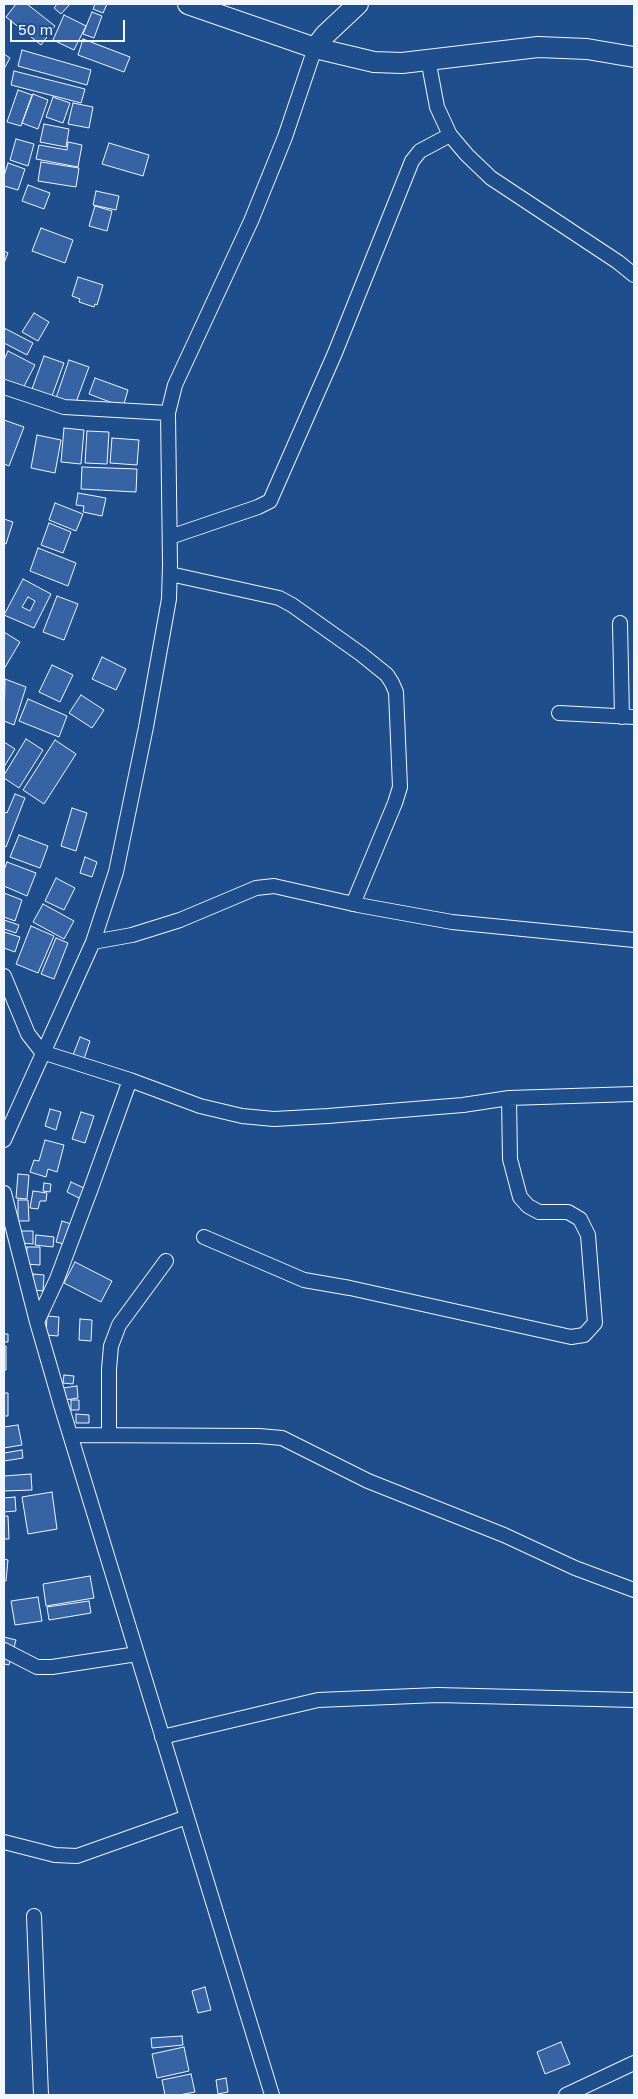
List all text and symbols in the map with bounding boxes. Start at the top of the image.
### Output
scale bar [12,10,128,42]
text: 50 m [18,20,53,38]

